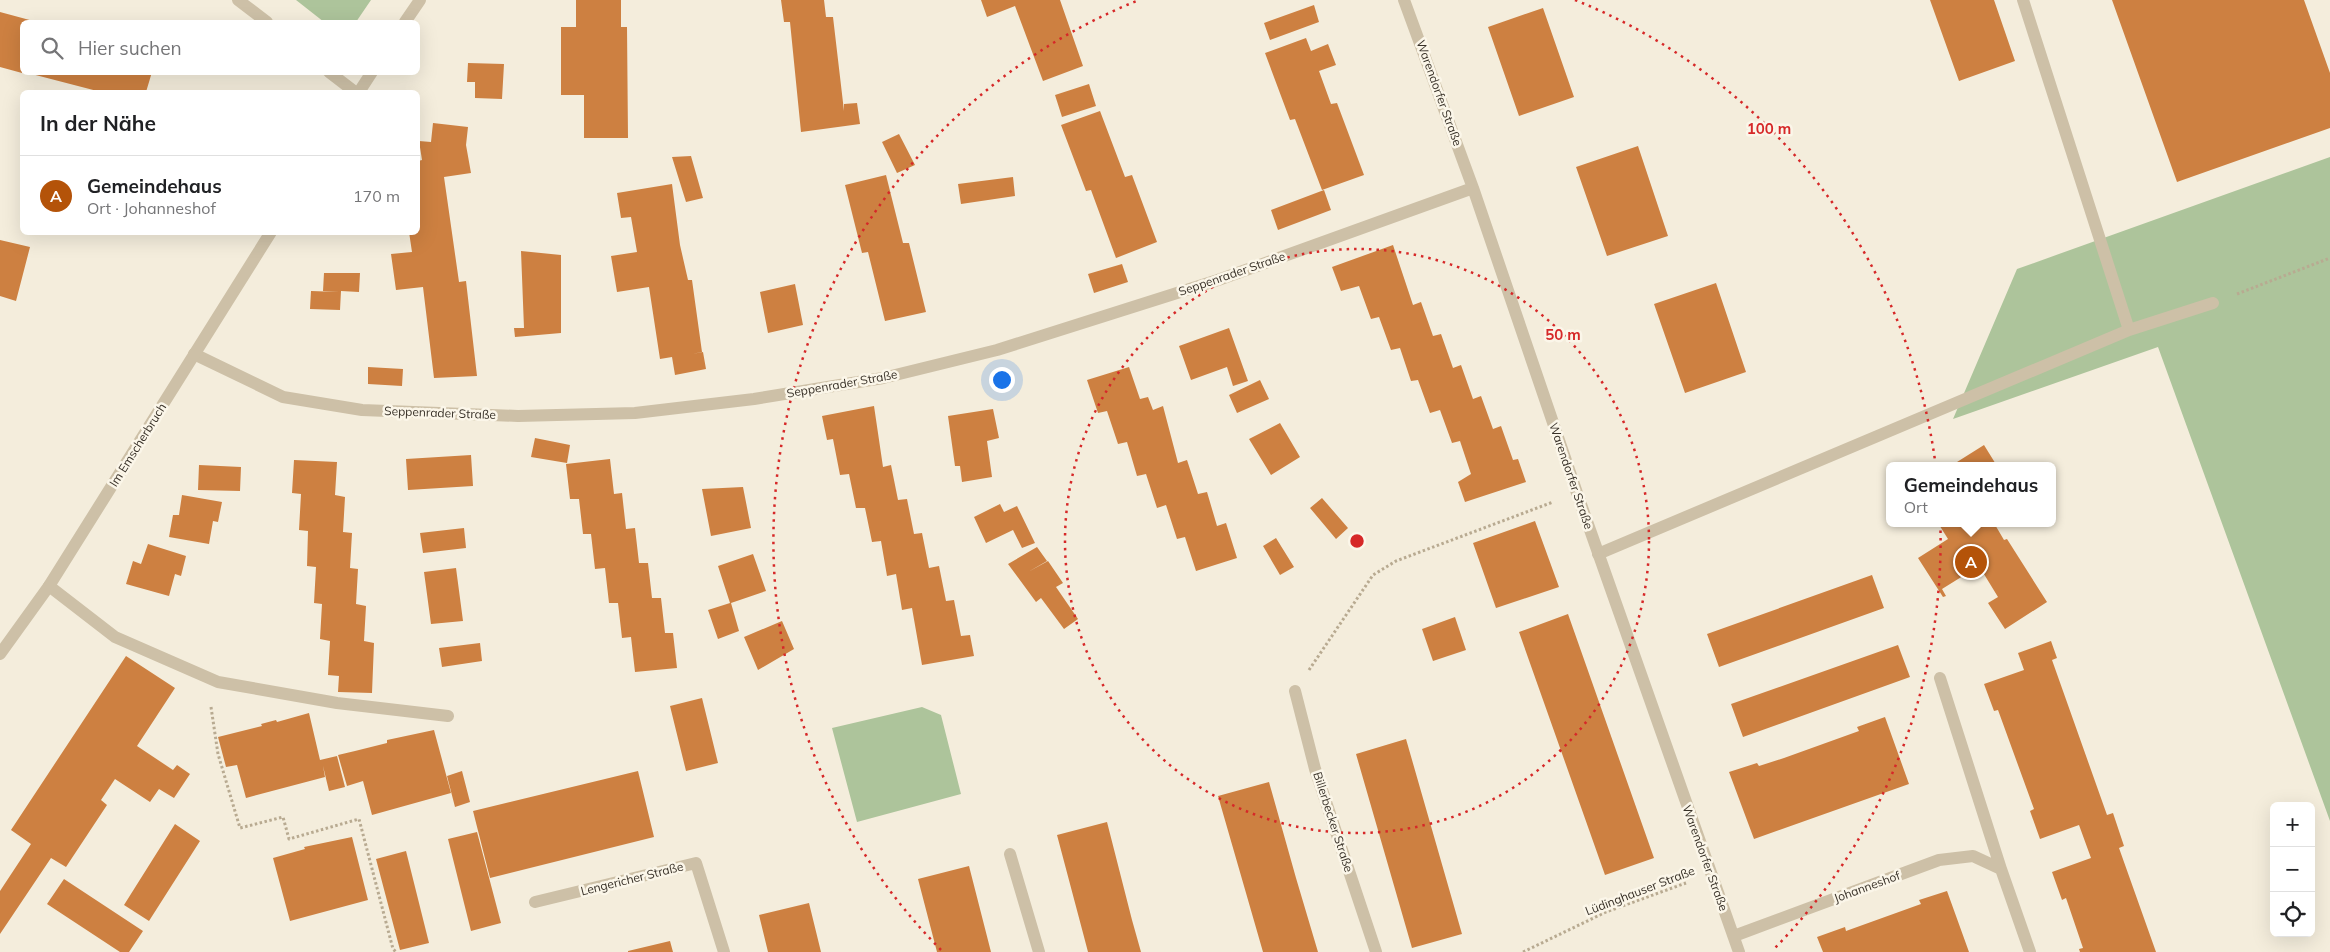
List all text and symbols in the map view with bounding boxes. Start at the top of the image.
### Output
search box [20,20,420,75]
icon: search [38,34,66,62]
text: Hier suchen [78,36,182,60]
street label: Warendorfer Straße [1413,38,1466,148]
text: In der Nähe [40,110,156,136]
text: 100 m [1747,119,1791,138]
text: Gemeindehaus [87,174,222,198]
text: A [50,186,62,206]
text: 170 m [353,186,400,206]
text: Ort · Johanneshof [87,198,216,218]
street label: Seppenrader Straße [1176,248,1287,299]
text: 50 m [1545,325,1581,344]
street label: Seppenrader Straße [785,366,898,401]
your location [989,367,1015,393]
street label: Im Emscherbruch [106,400,169,489]
street label: Seppenrader Straße [384,403,496,422]
street label: Warendorfer Straße [1546,421,1597,531]
popup [1886,462,2056,527]
text: Gemeindehaus [1904,473,2038,497]
text: Ort [1904,497,1928,517]
centre of rings [1348,532,1366,550]
pin: A [1955,543,1987,581]
street label: Billerbecker Straße [1310,770,1357,874]
map controls [2270,802,2315,937]
button: + [2270,802,2315,847]
street label: Warendorfer Straße [1679,803,1732,913]
button: − [2270,847,2315,892]
street label: Lengericher Straße [579,859,685,899]
street label: Lüdinghauser Straße [1583,863,1697,918]
street label: Johanneshof [1832,867,1903,905]
button: locate [2270,892,2315,937]

